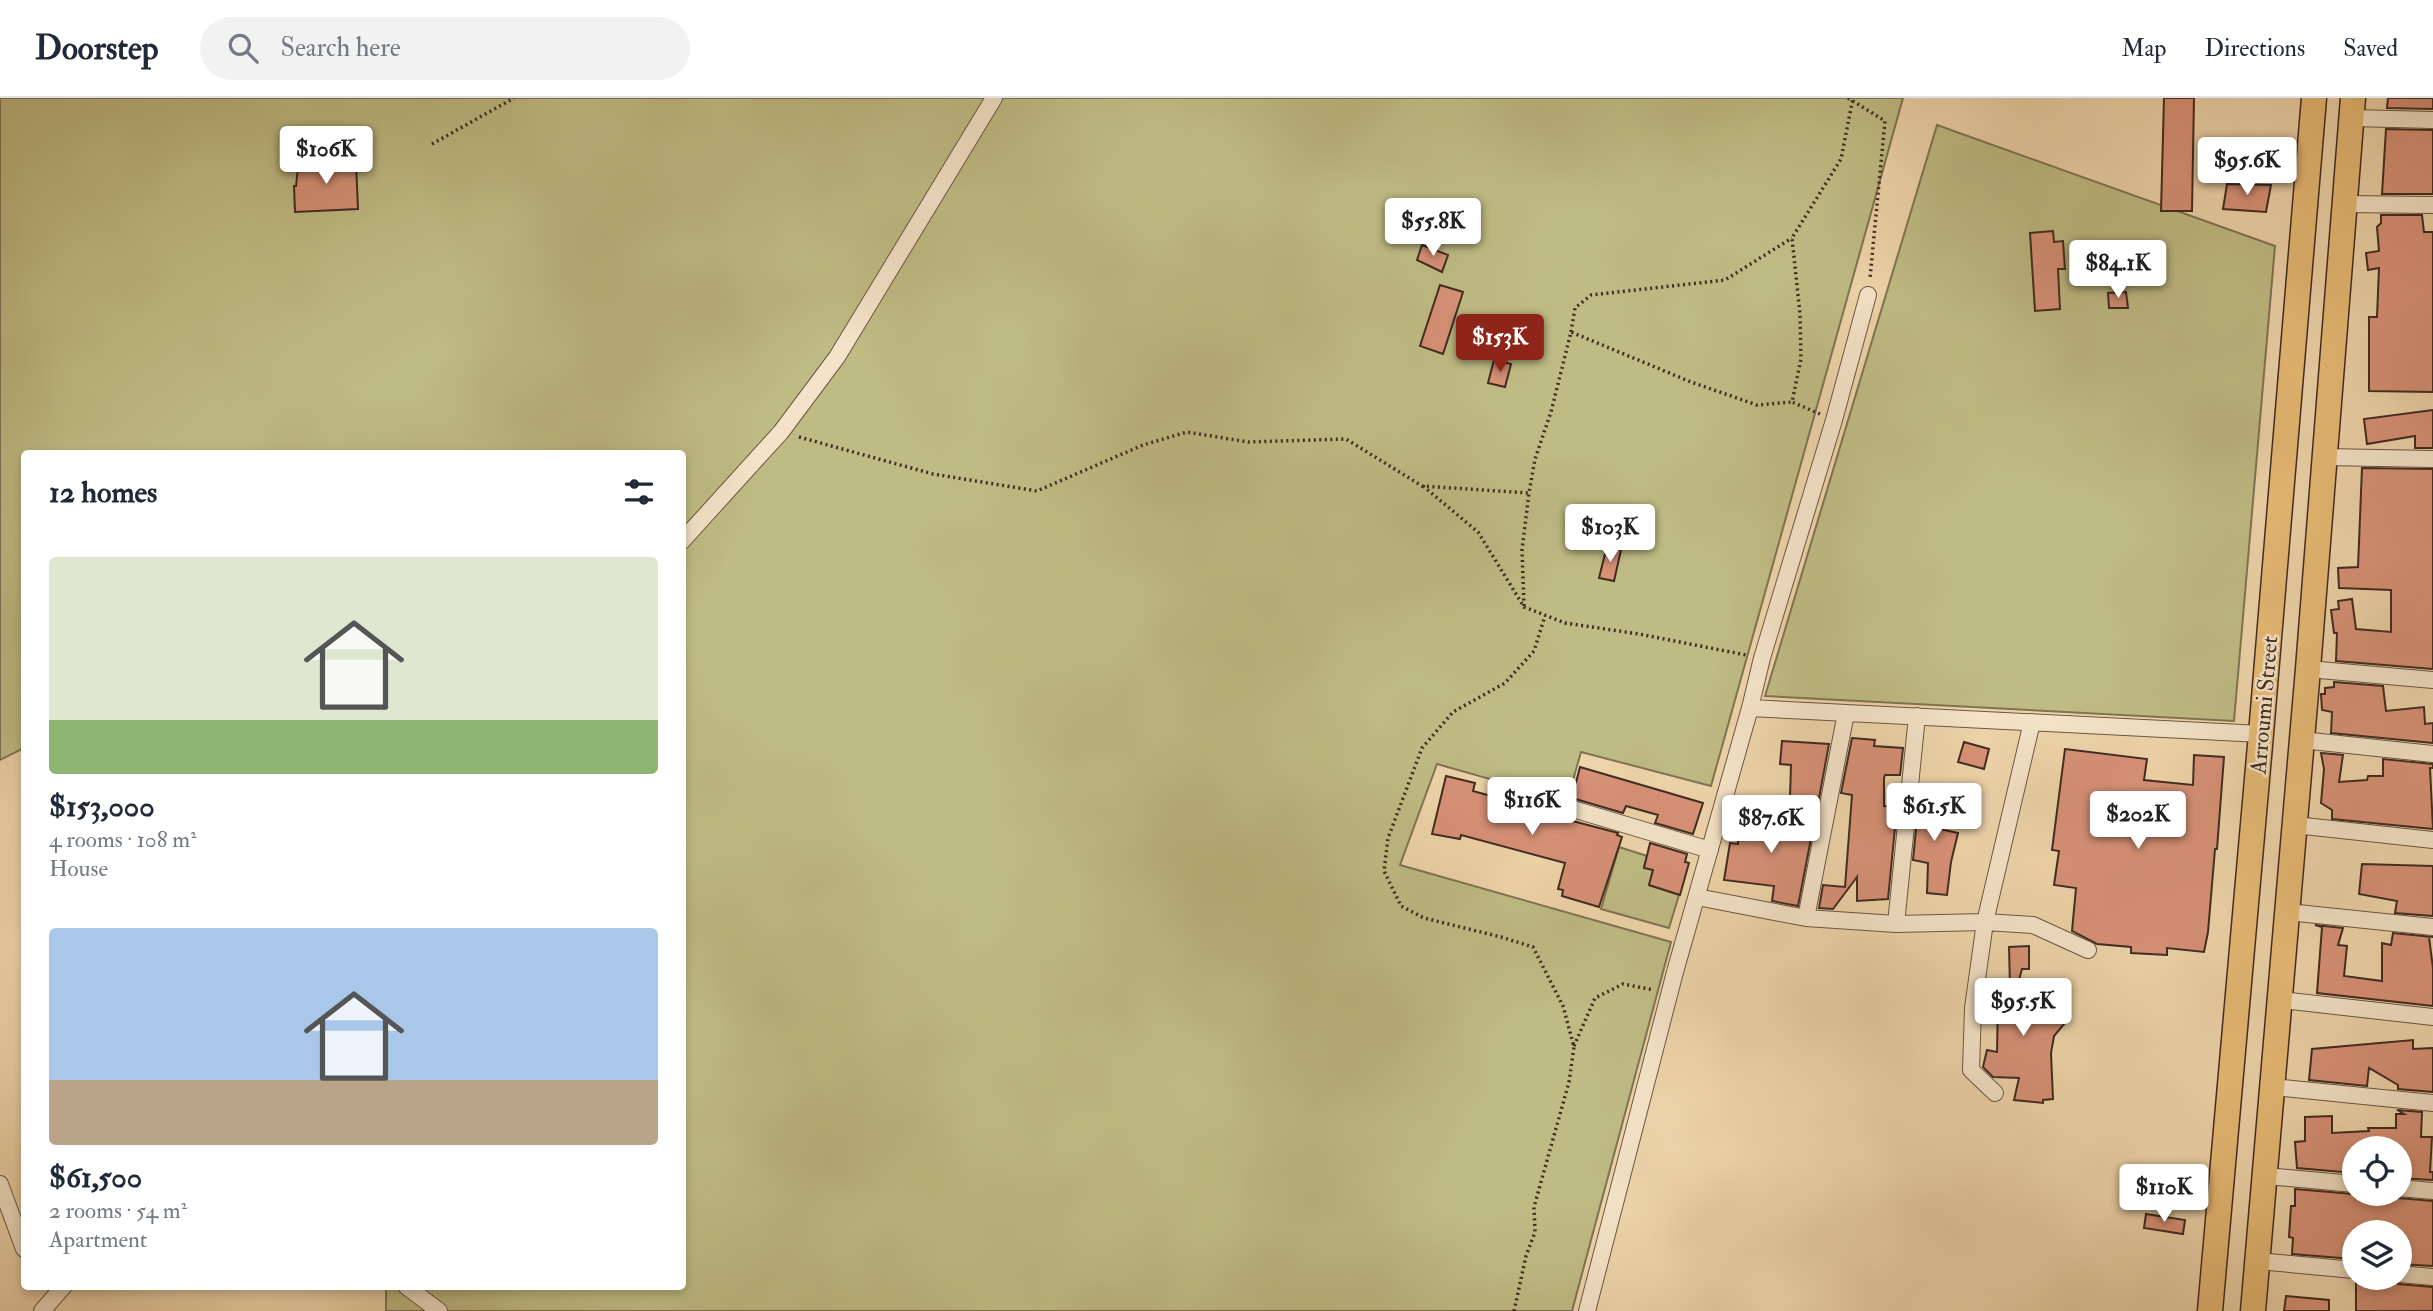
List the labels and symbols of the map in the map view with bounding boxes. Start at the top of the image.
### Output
pin: $106K [277,126,375,186]
pin: $95.6K [2190,138,2304,197]
pin: $55.8K [1376,198,1490,258]
pin: $84.1K [2061,240,2175,300]
pin: $153K [1451,314,1549,374]
pin: $103K [1561,504,1659,564]
street label: Arroumi Street [2243,635,2284,776]
pin: $116K [1483,778,1581,837]
pin: $61.5K [1877,784,1991,843]
pin: $202K [2089,792,2187,851]
pin: $87.6K [1714,796,1828,855]
pin: $95.5K [1966,978,2080,1038]
pin: $110K [2115,1164,2213,1224]

